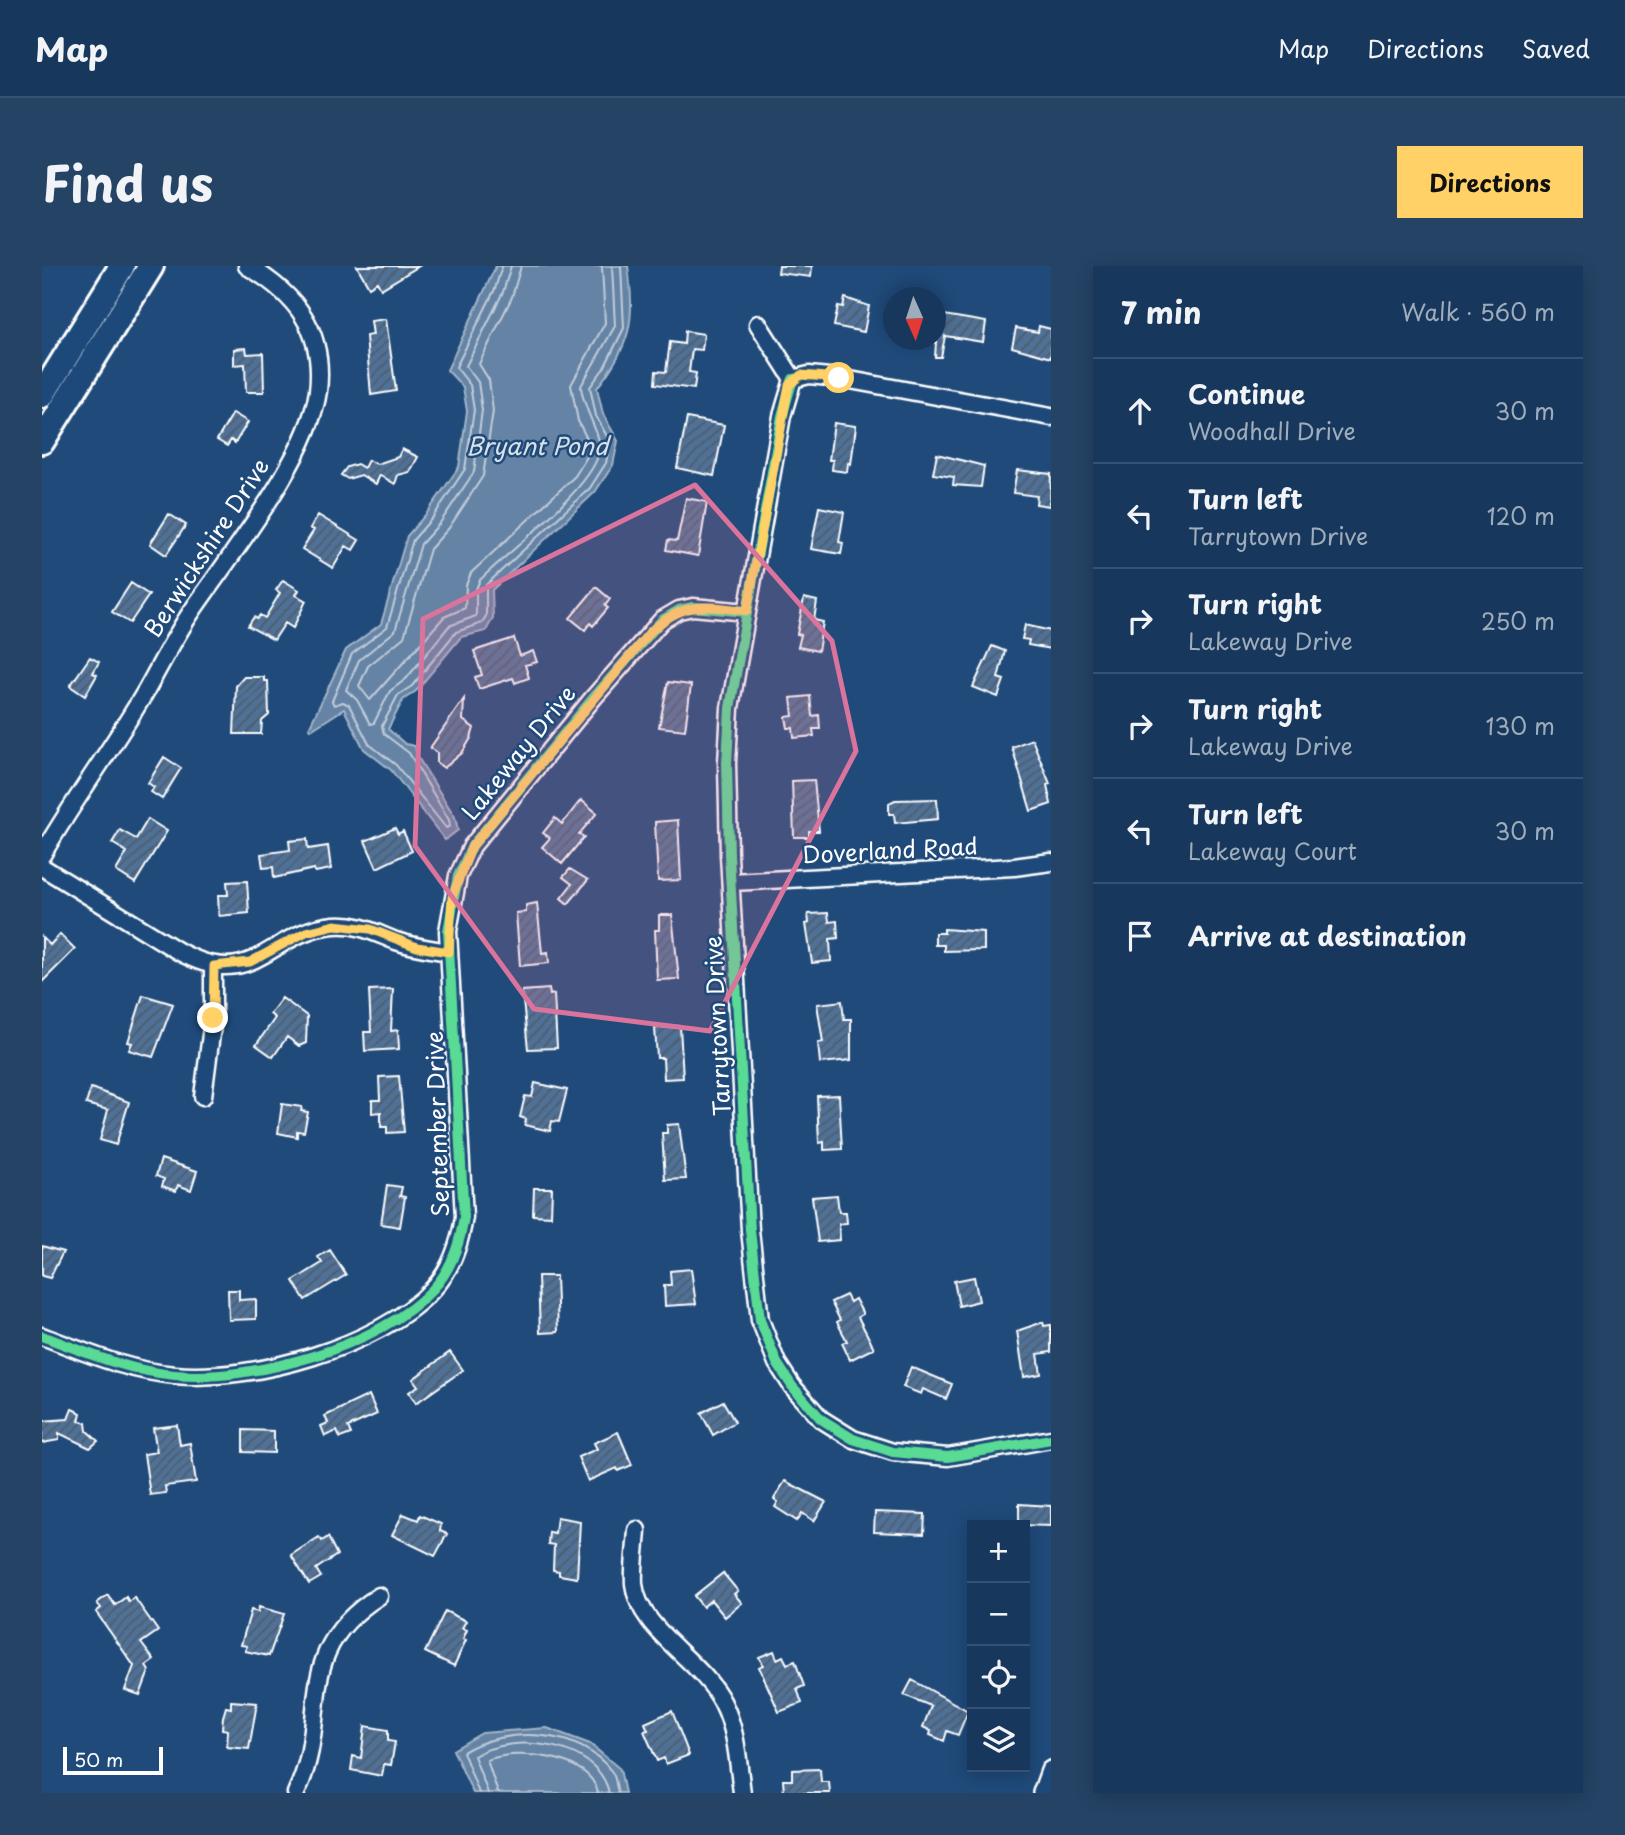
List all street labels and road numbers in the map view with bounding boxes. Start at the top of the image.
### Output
street label: Berwickshire Drive [135,451,277,644]
street label: Lakeway Drive [452,677,583,827]
street label: Doverland Road [802,827,978,872]
street label: Tarrytown Drive [694,935,739,1117]
street label: September Drive [416,1030,457,1218]

